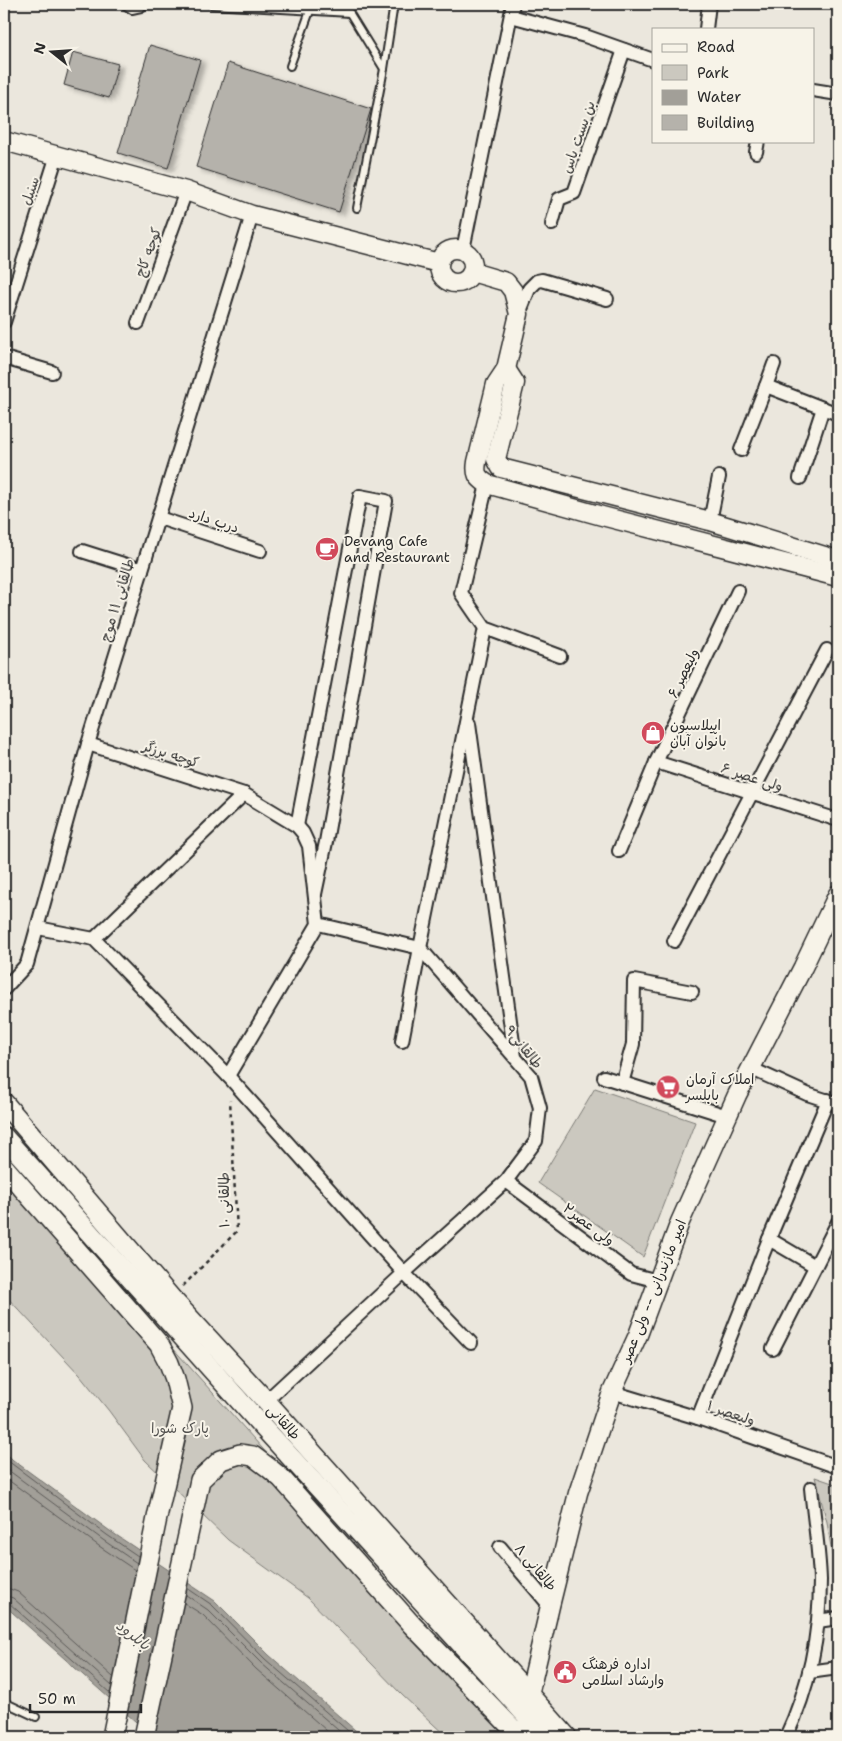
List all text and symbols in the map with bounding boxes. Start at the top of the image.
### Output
north arrow [28,28,78,78]
legend [652,28,814,142]
text: Road [697,37,735,57]
text: N [29,40,50,56]
text: Park [697,63,729,83]
text: Water [697,87,741,107]
street label: بن بست یاس [557,98,599,176]
text: Building [697,113,754,133]
street label: سنبل [17,174,43,208]
street label: کوجه کاج [131,225,166,280]
street label: درب دارد [187,503,241,537]
place label: Devang Cafe and Restaurant [344,532,450,566]
cafe icon: Devang Cafe and Restaurant [314,536,340,562]
street label: طالقانی ۱۱ موج [96,556,139,644]
street label: ولیعصر ۶ [663,645,703,701]
place label: اپیلاسیون بانوان آبان [670,716,727,750]
shop icon: اپیلاسیون بانوان آبان [640,720,666,746]
street label: کوچه برزگر [139,736,201,773]
street label: ولی عصر ۶ [719,759,785,795]
street label: طالقانی۹ [501,1022,547,1072]
place label: املاک آرمان بابلسر [685,1070,754,1104]
supermarket icon: املاک آرمان بابلسر [655,1074,681,1100]
street label: طالقانی ۱۰ [215,1172,233,1228]
street label: ولی عصر۲ [560,1199,618,1249]
street label: امیر مازندرانی -- ولی عصر [616,1217,690,1366]
street label: ولیعصر ۱ [705,1396,757,1430]
street label: طالقانی [263,1401,305,1443]
park label: پارک شورا [151,1419,209,1438]
street label: طالقانی ۸ [511,1540,561,1594]
water label: بابلرود [112,1615,155,1655]
place label: اداره فرهنگ وارشاد اسلامی [582,1655,664,1689]
public building icon: اداره فرهنگ وارشاد اسلامی [552,1659,578,1685]
scale bar [30,1681,141,1713]
text: 50 m [38,1689,76,1709]

